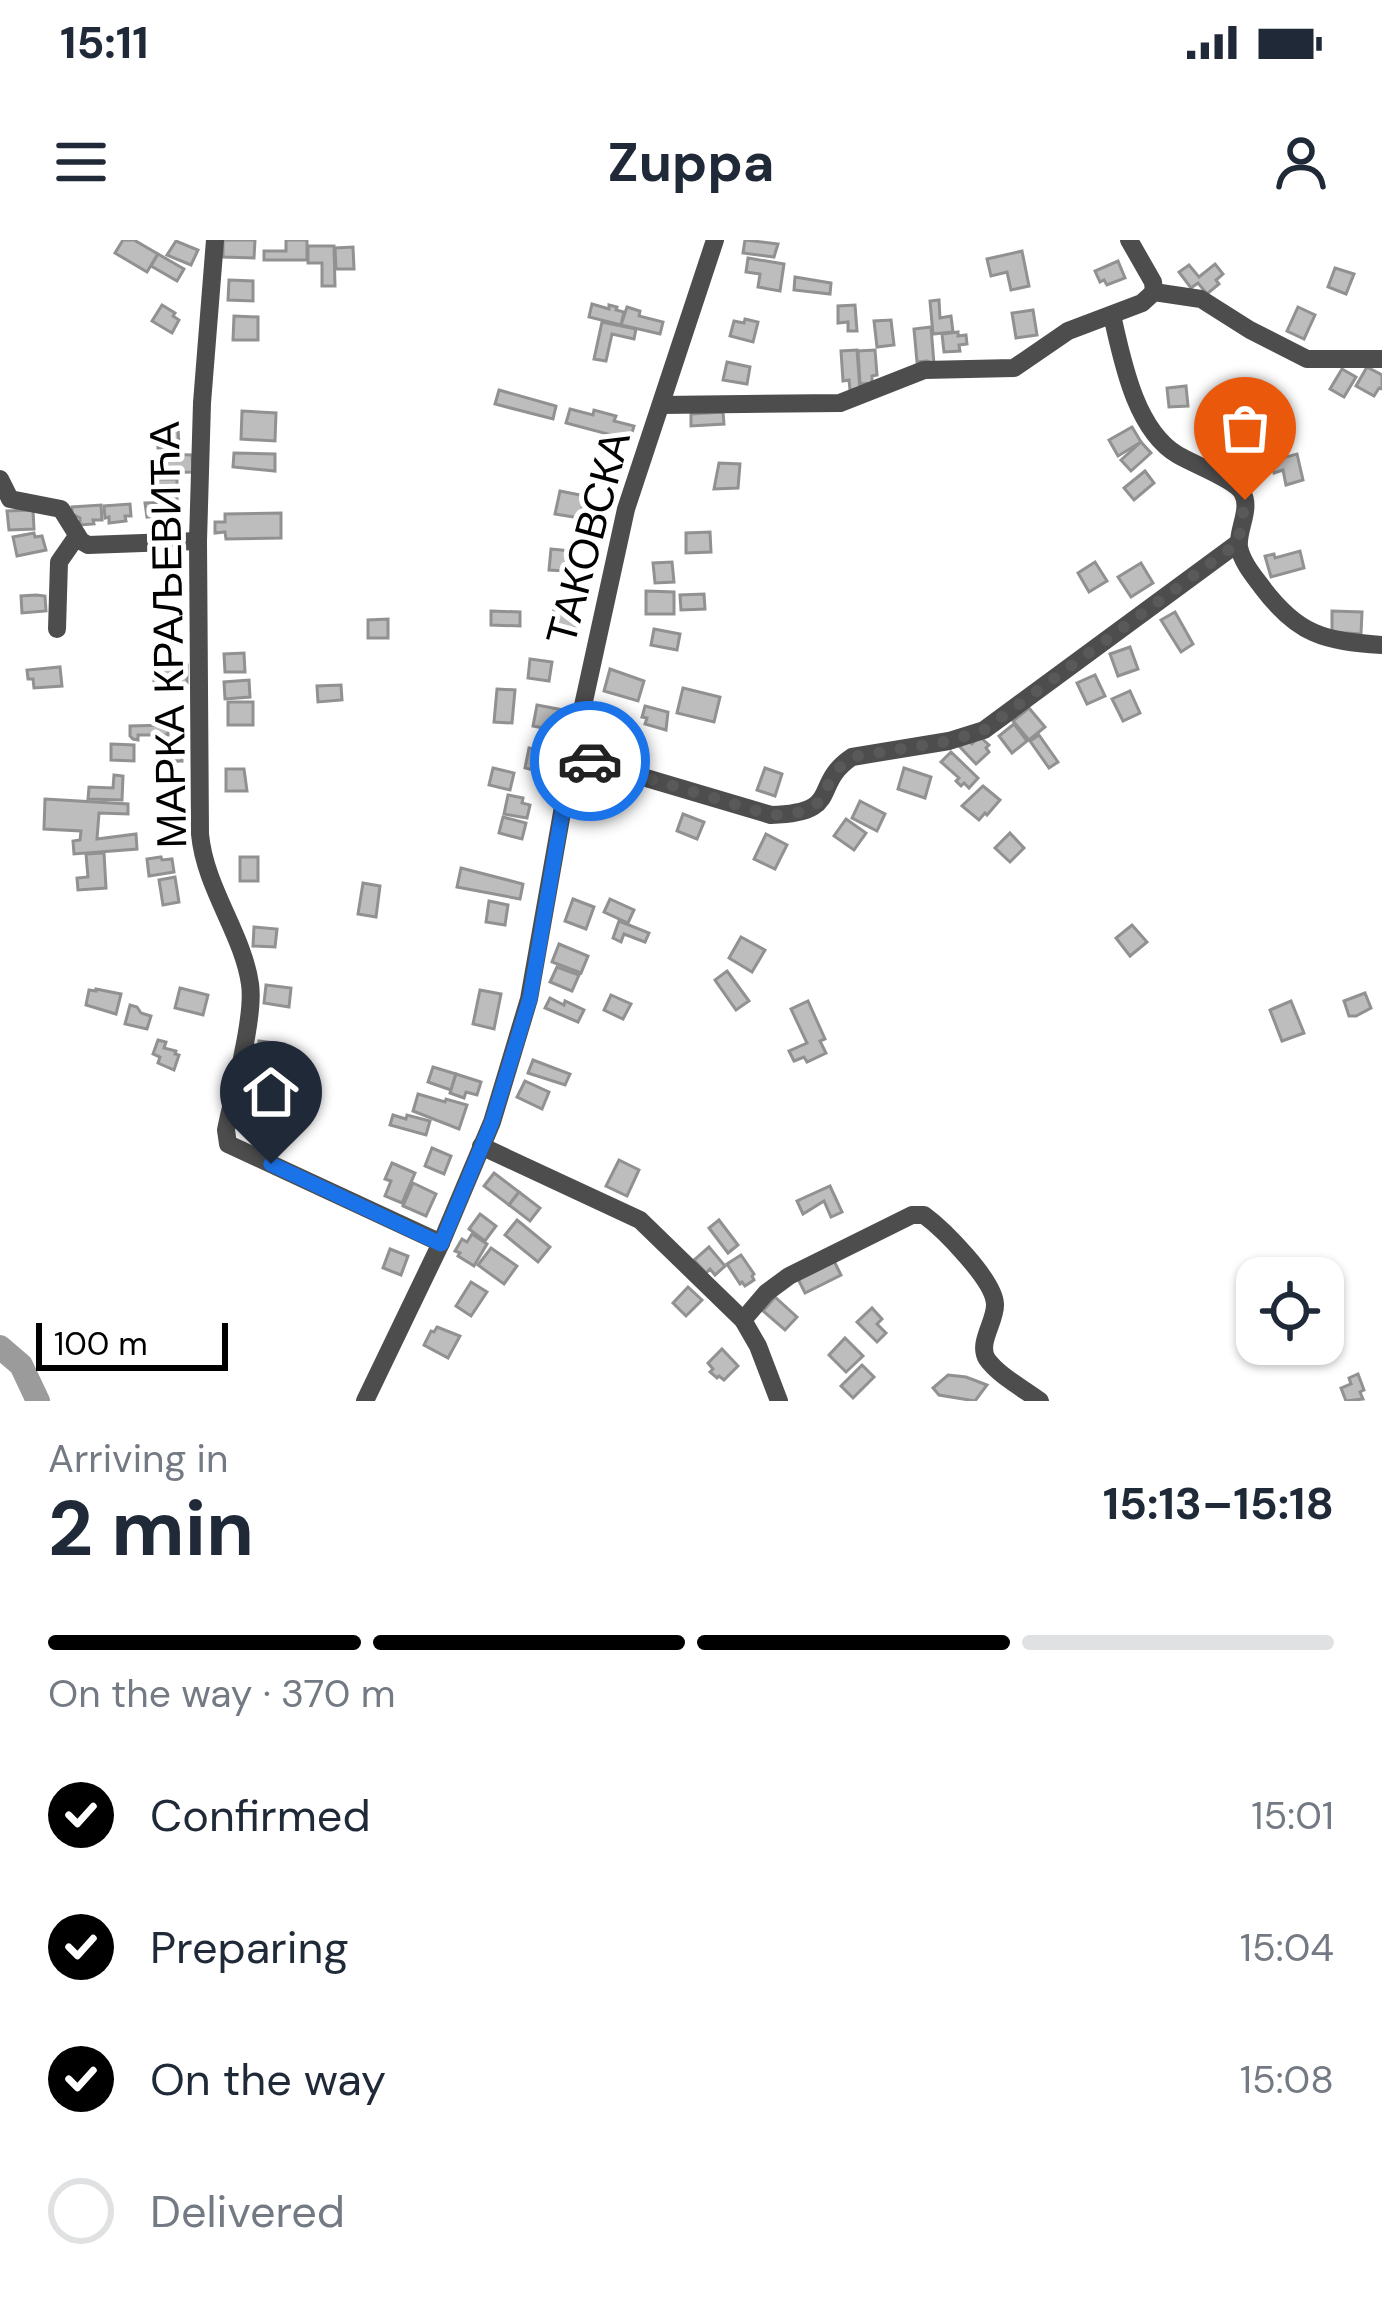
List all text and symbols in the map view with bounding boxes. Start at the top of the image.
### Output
text: 15:11 [60,13,149,72]
text: Zuppa [608,127,774,198]
icon: menu [48,129,114,195]
icon: person [1268,129,1334,195]
pin [1194,377,1296,500]
icon: bag [1212,395,1278,461]
street label: МАРКА КРАЉЕВИЋА [137,421,199,849]
street label: ТАКОВСКА [533,425,643,651]
courier [530,701,650,821]
icon: car [557,728,623,794]
pin [220,1041,322,1164]
icon: home [238,1059,304,1125]
map controls [1236,1257,1344,1365]
button: locate [1236,1257,1344,1365]
scale bar [36,1317,228,1370]
text: 100 m [54,1322,148,1365]
text: Arriving in [48,1433,228,1484]
text: 15:13–15:18 [1103,1474,1334,1533]
text: 2 min [48,1478,254,1579]
text: On the way · 370 m [48,1668,396,1719]
icon: check [48,1782,114,1848]
text: Confirmed [150,1786,371,1845]
text: 15:01 [1251,1790,1334,1841]
icon: check [48,1914,114,1980]
text: Preparing [150,1918,349,1977]
text: 15:04 [1240,1922,1334,1973]
icon: check [48,2046,114,2112]
text: On the way [150,2050,386,2109]
text: 15:08 [1240,2054,1334,2105]
text: Delivered [150,2182,345,2241]

